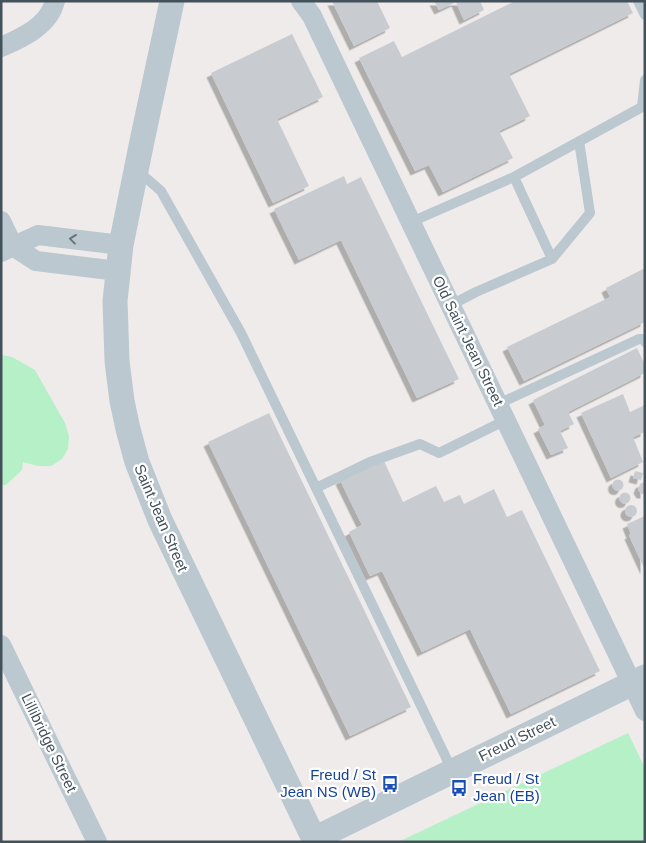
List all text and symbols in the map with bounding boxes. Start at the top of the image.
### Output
one-way arrow [68,234,76,245]
street label: Old Saint Jean Street [430,273,508,409]
street label: Saint Jean Street [131,462,192,575]
street label: Lillibridge Street [18,691,81,796]
street label: Freud Street [476,712,559,764]
place label: Freud / St Jean NS (WB) [280,766,377,800]
place label: Freud / St Jean (EB) [473,770,540,804]
bus stop icon: Freud / St Jean NS (WB) [380,774,400,794]
bus stop icon: Freud / St Jean (EB) [449,778,469,798]

